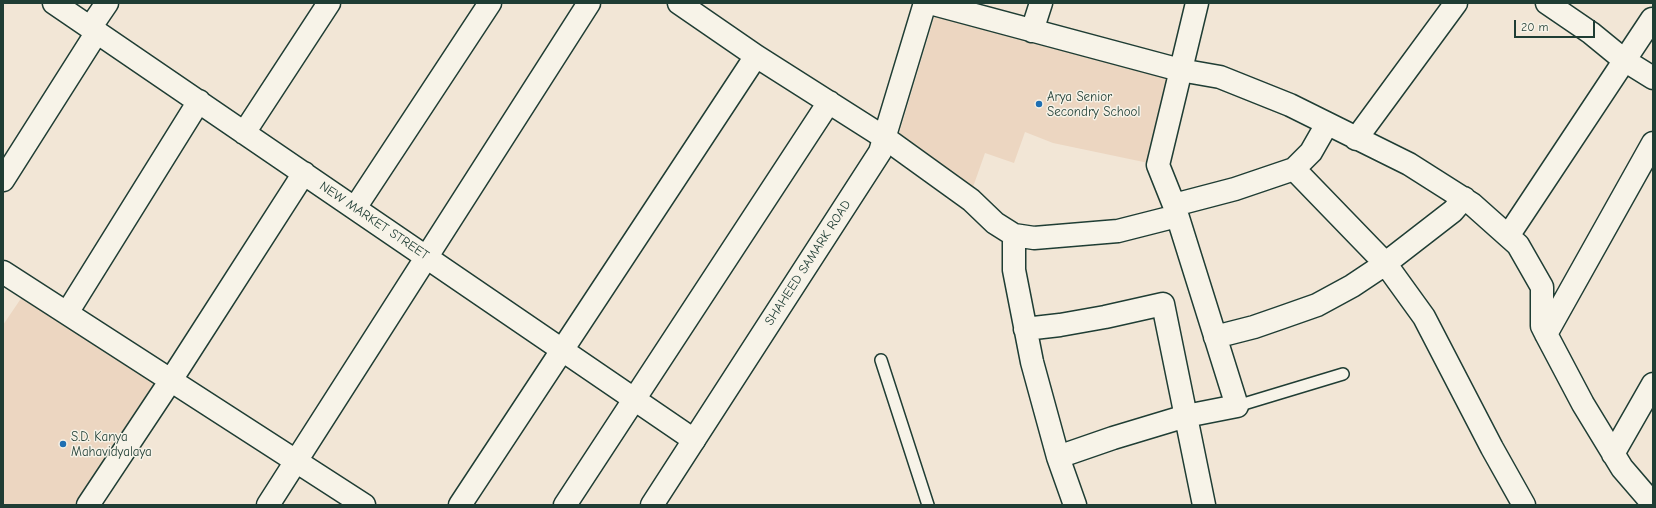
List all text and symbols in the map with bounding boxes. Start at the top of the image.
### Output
scale bar [1516,12,1597,38]
text: 20 m [1521,20,1549,34]
place label: Arya Senior Secondry School [1047,89,1140,120]
marker: Arya Senior Secondry School [1034,99,1044,109]
street label: NEW MARKET STREET [316,179,432,263]
street label: SHAHEED SAMARK ROAD [762,197,854,329]
place label: S.D. Kanya Mahavidyalaya [71,429,152,460]
marker: S.D. Kanya Mahavidyalaya [58,439,68,449]

